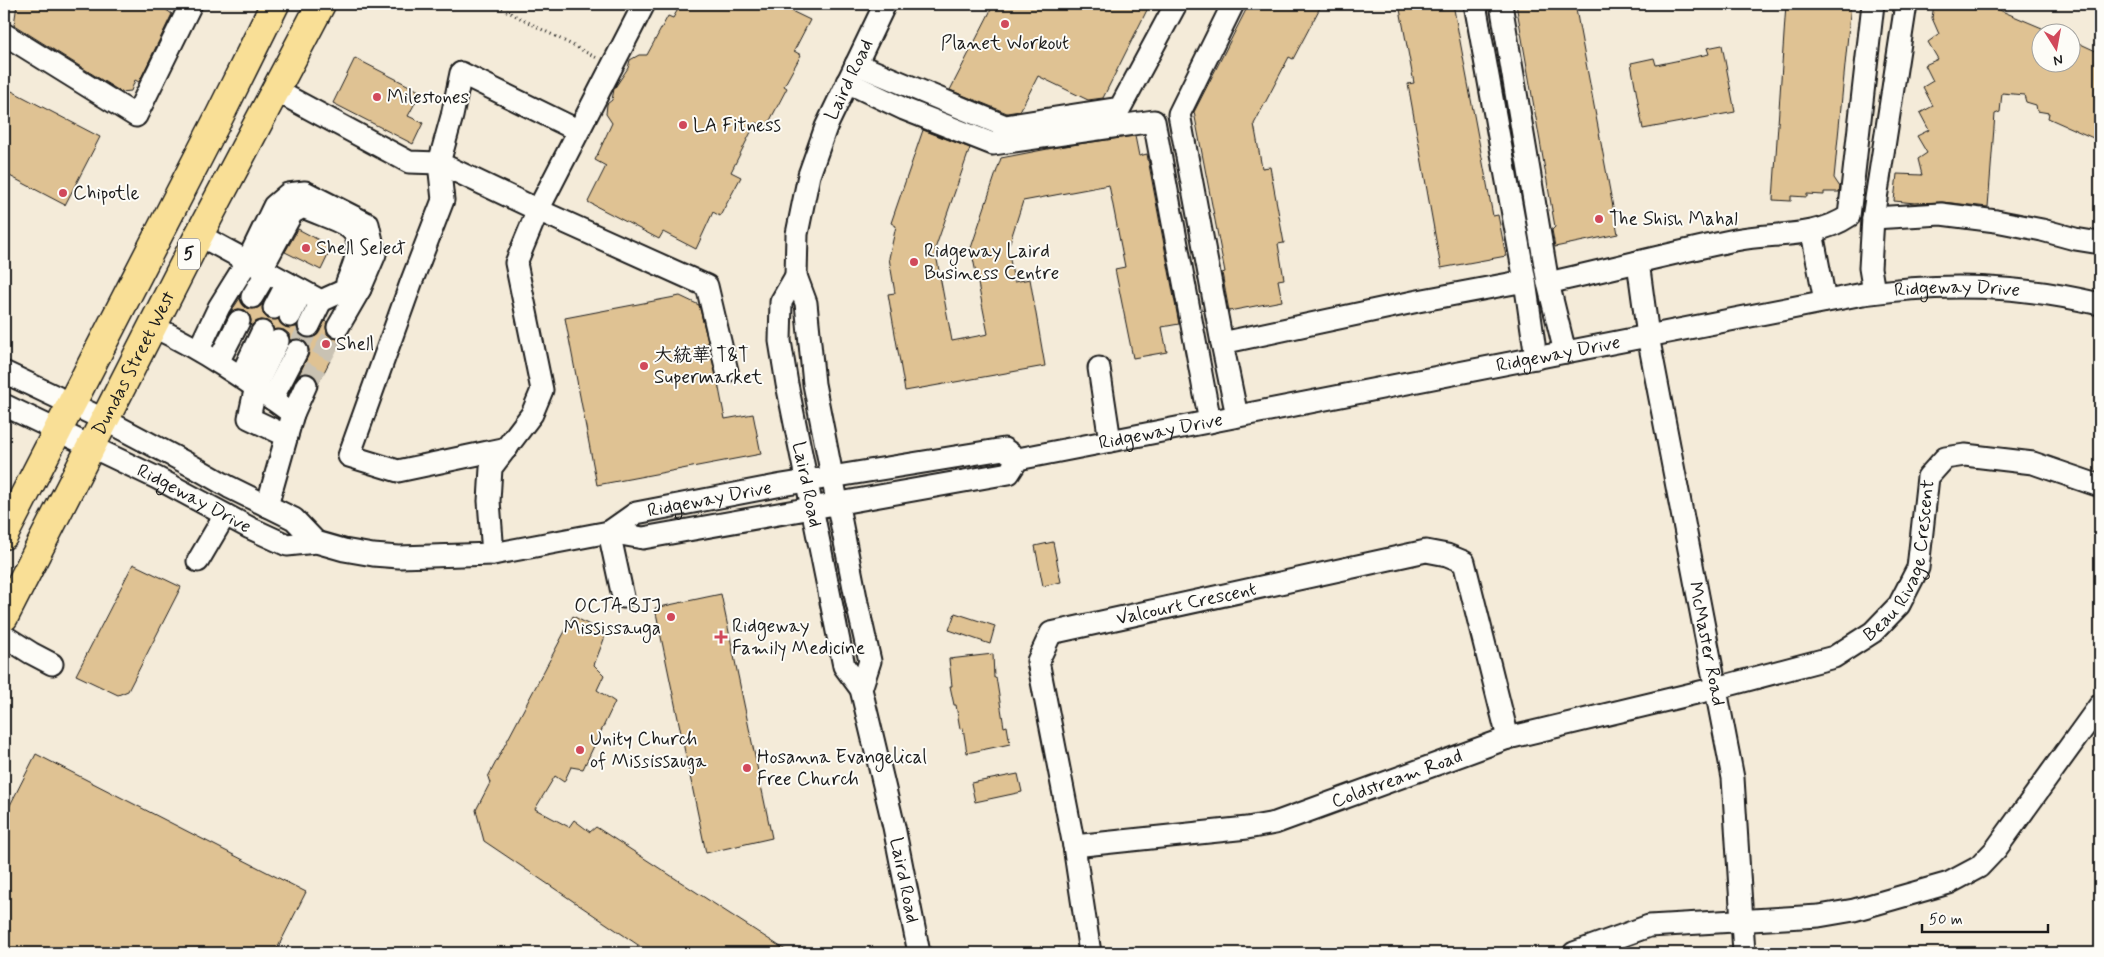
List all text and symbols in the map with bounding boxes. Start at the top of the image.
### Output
marker: Planet Workout [999,18,1011,30]
north arrow [2032,22,2082,72]
place label: Planet Workout [941,31,1069,56]
street label: Laird Road [819,35,879,124]
text: N [2052,50,2065,70]
place label: Milestones [387,85,469,110]
marker: Milestones [371,91,383,103]
place label: LA Fitness [693,113,781,138]
marker: LA Fitness [677,119,689,131]
place label: Chipotle [73,181,139,206]
marker: Chipotle [57,187,69,199]
place label: The Shish Mahal [1609,207,1738,232]
marker: The Shish Mahal [1593,213,1605,225]
place label: Shell Select [316,236,406,261]
road number: 5 [178,238,200,270]
place label: Ridgeway Laird Business Centre [924,239,1059,286]
marker: Shell Select [300,242,312,254]
marker: Ridgeway Laird Business Centre [908,256,920,268]
street label: Ridgeway Drive [1893,274,2021,303]
street label: Dundas Street West [86,287,181,440]
street label: Ridgeway Drive [1494,329,1622,378]
place label: Shell [336,332,374,357]
marker: Shell [320,338,332,350]
place label: 大統華 T&T Supermarket [654,343,762,390]
marker: 大統華 T&T Supermarket [638,360,650,372]
street label: Ridgeway Drive [1096,407,1225,455]
street label: Laird Road [786,439,828,529]
street label: Ridgeway Drive [133,458,256,539]
street label: Ridgeway Drive [645,475,774,523]
street label: Beau Rivage Crescent [1859,478,1940,647]
street label: Valcourt Crescent [1114,576,1259,631]
street label: McMaster Road [1683,579,1731,708]
place label: OCTA BJJ Mississauga [564,594,661,643]
marker: OCTA BJJ Mississauga [665,611,677,623]
place label: Ridgeway Family Medicine [732,614,865,662]
marker: Ridgeway Family Medicine [714,630,728,644]
place label: Unity Church of Mississauga [590,727,707,775]
street label: Coldstream Road [1328,743,1466,814]
marker: Unity Church of Mississauga [574,744,586,756]
place label: Hosanna Evangelical Free Church [757,745,927,792]
marker: Hosanna Evangelical Free Church [741,762,753,774]
street label: Laird Road [884,835,925,925]
scale bar [1922,902,2048,934]
text: 50 m [1929,910,1963,930]

